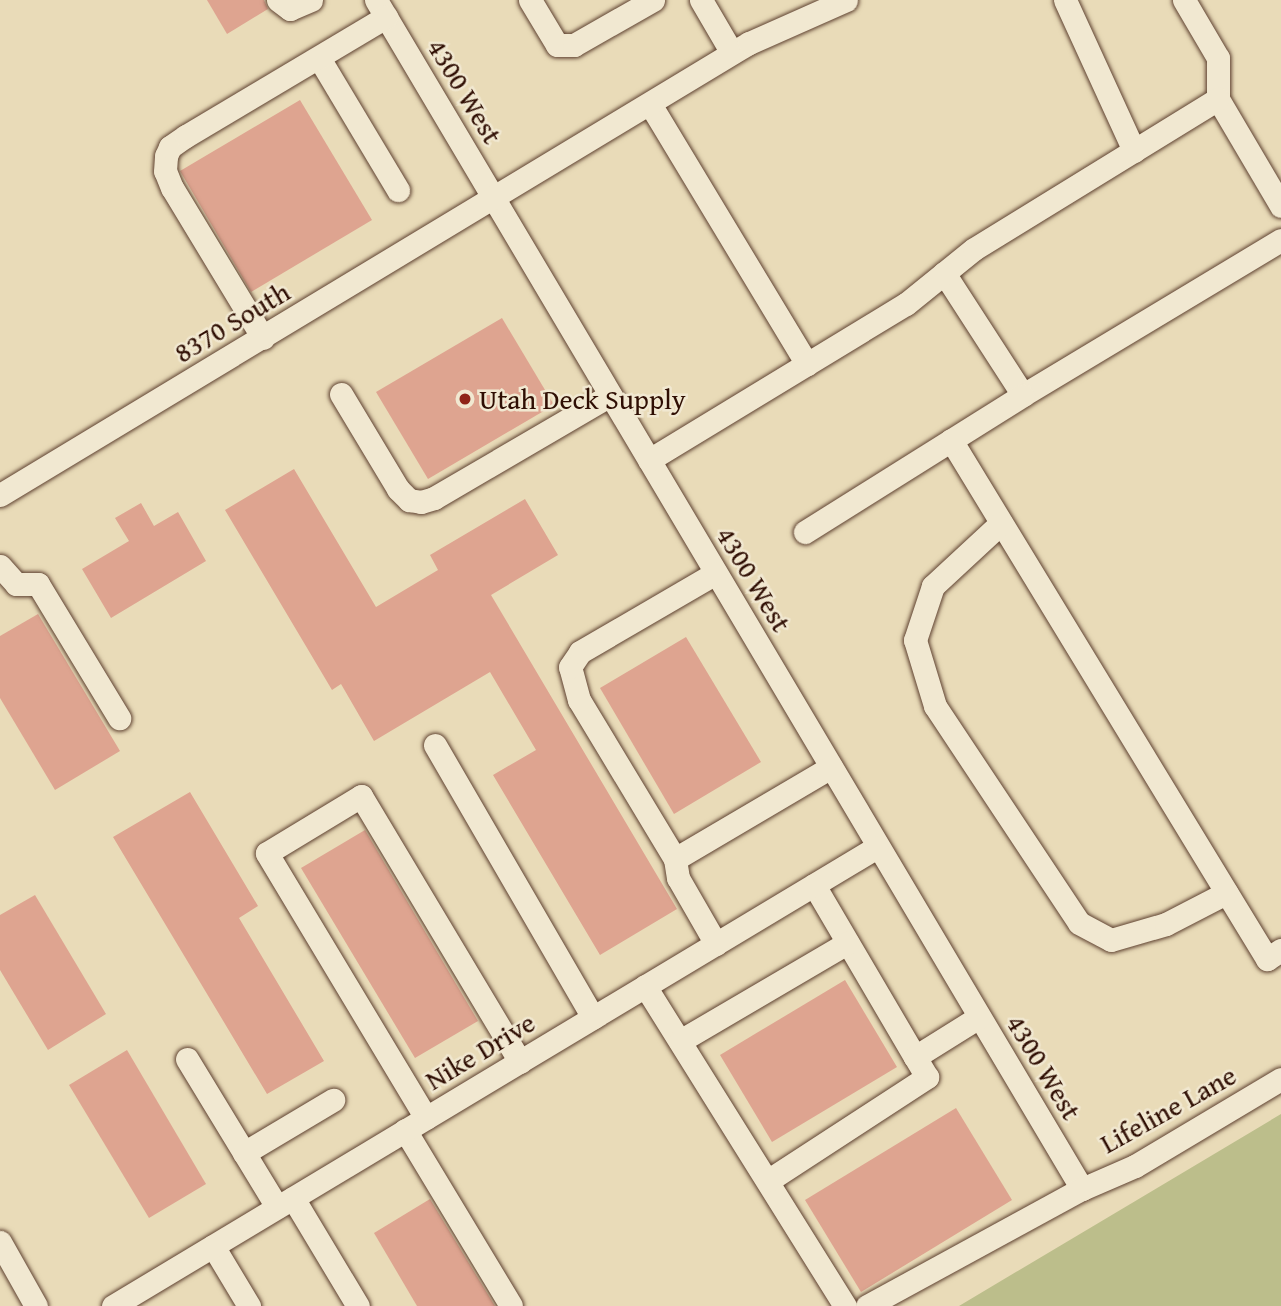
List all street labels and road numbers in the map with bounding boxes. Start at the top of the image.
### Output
street label: 4300 West [420,32,510,150]
street label: 8370 South [168,274,296,370]
street label: 4300 West [709,520,799,638]
street label: Nike Drive [419,1005,541,1097]
street label: 4300 West [999,1008,1089,1126]
street label: Lifeline Lane [1094,1058,1242,1160]

